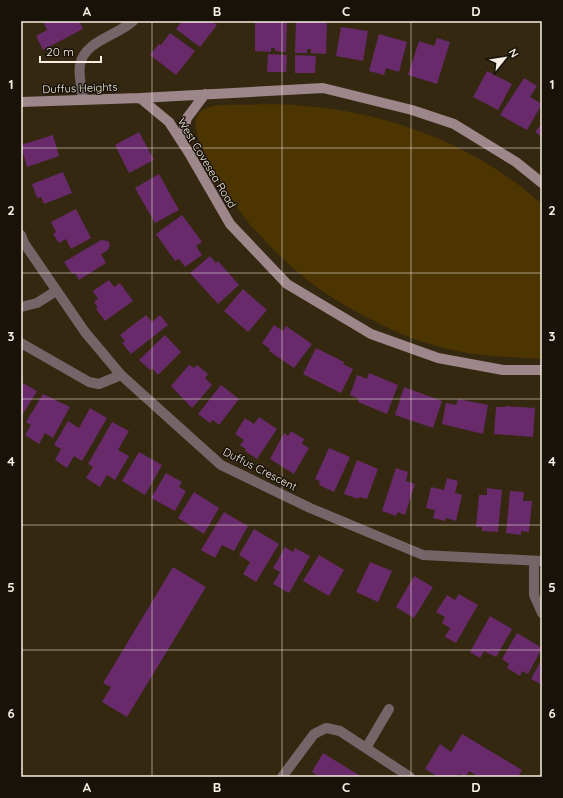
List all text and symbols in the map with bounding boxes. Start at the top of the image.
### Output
text: A [83,3,92,19]
text: B [213,3,221,19]
text: C [342,3,350,19]
text: D [471,3,481,19]
scale bar [40,38,101,64]
north arrow [485,38,525,78]
text: 20 m [46,44,74,59]
text: N [506,46,522,60]
text: 1 [8,76,14,92]
text: 1 [549,76,555,92]
street label: Duffus Heights [42,80,118,96]
street label: West Covesea Road [175,115,239,211]
text: 2 [7,202,15,218]
text: 2 [548,202,556,218]
text: 3 [8,328,15,344]
text: 3 [549,328,556,344]
street label: Duffus Crescent [221,444,300,494]
text: 4 [7,453,15,469]
text: 4 [548,453,556,469]
text: 5 [7,579,15,595]
text: 5 [548,579,556,595]
text: 6 [7,705,15,721]
text: 6 [548,705,556,721]
text: A [83,779,92,795]
text: B [213,779,221,795]
text: C [342,779,350,795]
text: D [471,779,481,795]

